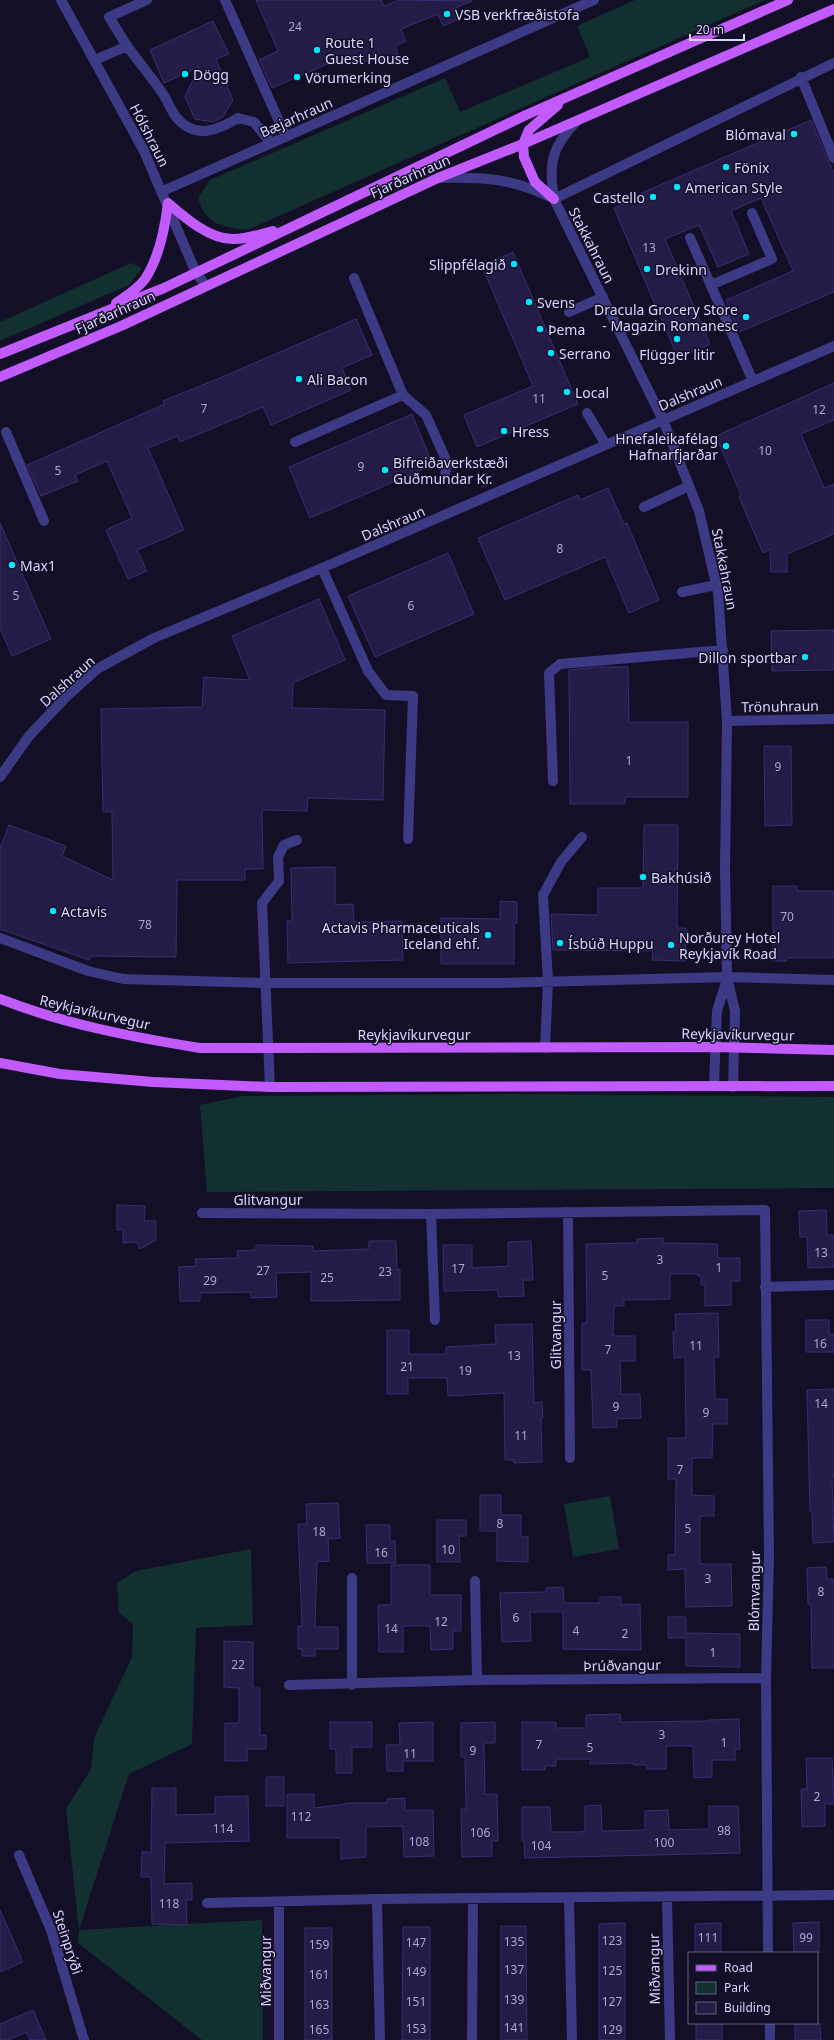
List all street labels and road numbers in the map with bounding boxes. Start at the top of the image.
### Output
street label: Bæjarhraun [257,93,335,141]
street label: Hólshraun [126,100,174,170]
street label: Fjarðarhraun [367,150,453,202]
street label: Stakkahraun [565,204,619,286]
street label: Fjarðarhraun [72,286,158,338]
street label: Dalshraun [655,371,725,415]
street label: Dalshraun [358,501,428,545]
street label: Stakkahraun [708,527,742,611]
street label: Dalshraun [35,651,99,711]
street label: Trönuhraun [741,696,819,716]
street label: Reykjavíkurvegur [38,990,152,1034]
street label: Reykjavíkurvegur [681,1024,795,1044]
street label: Reykjavíkurvegur [357,1025,471,1044]
street label: Glitvangur [233,1190,303,1209]
street label: Glitvangur [546,1300,565,1370]
street label: Blómvangur [744,1550,764,1632]
street label: Þrúðvangur [583,1655,661,1675]
street label: Steinprýði [49,1907,87,1977]
street label: Miðvangur [644,1933,664,2005]
street label: Miðvangur [256,1935,275,2007]

